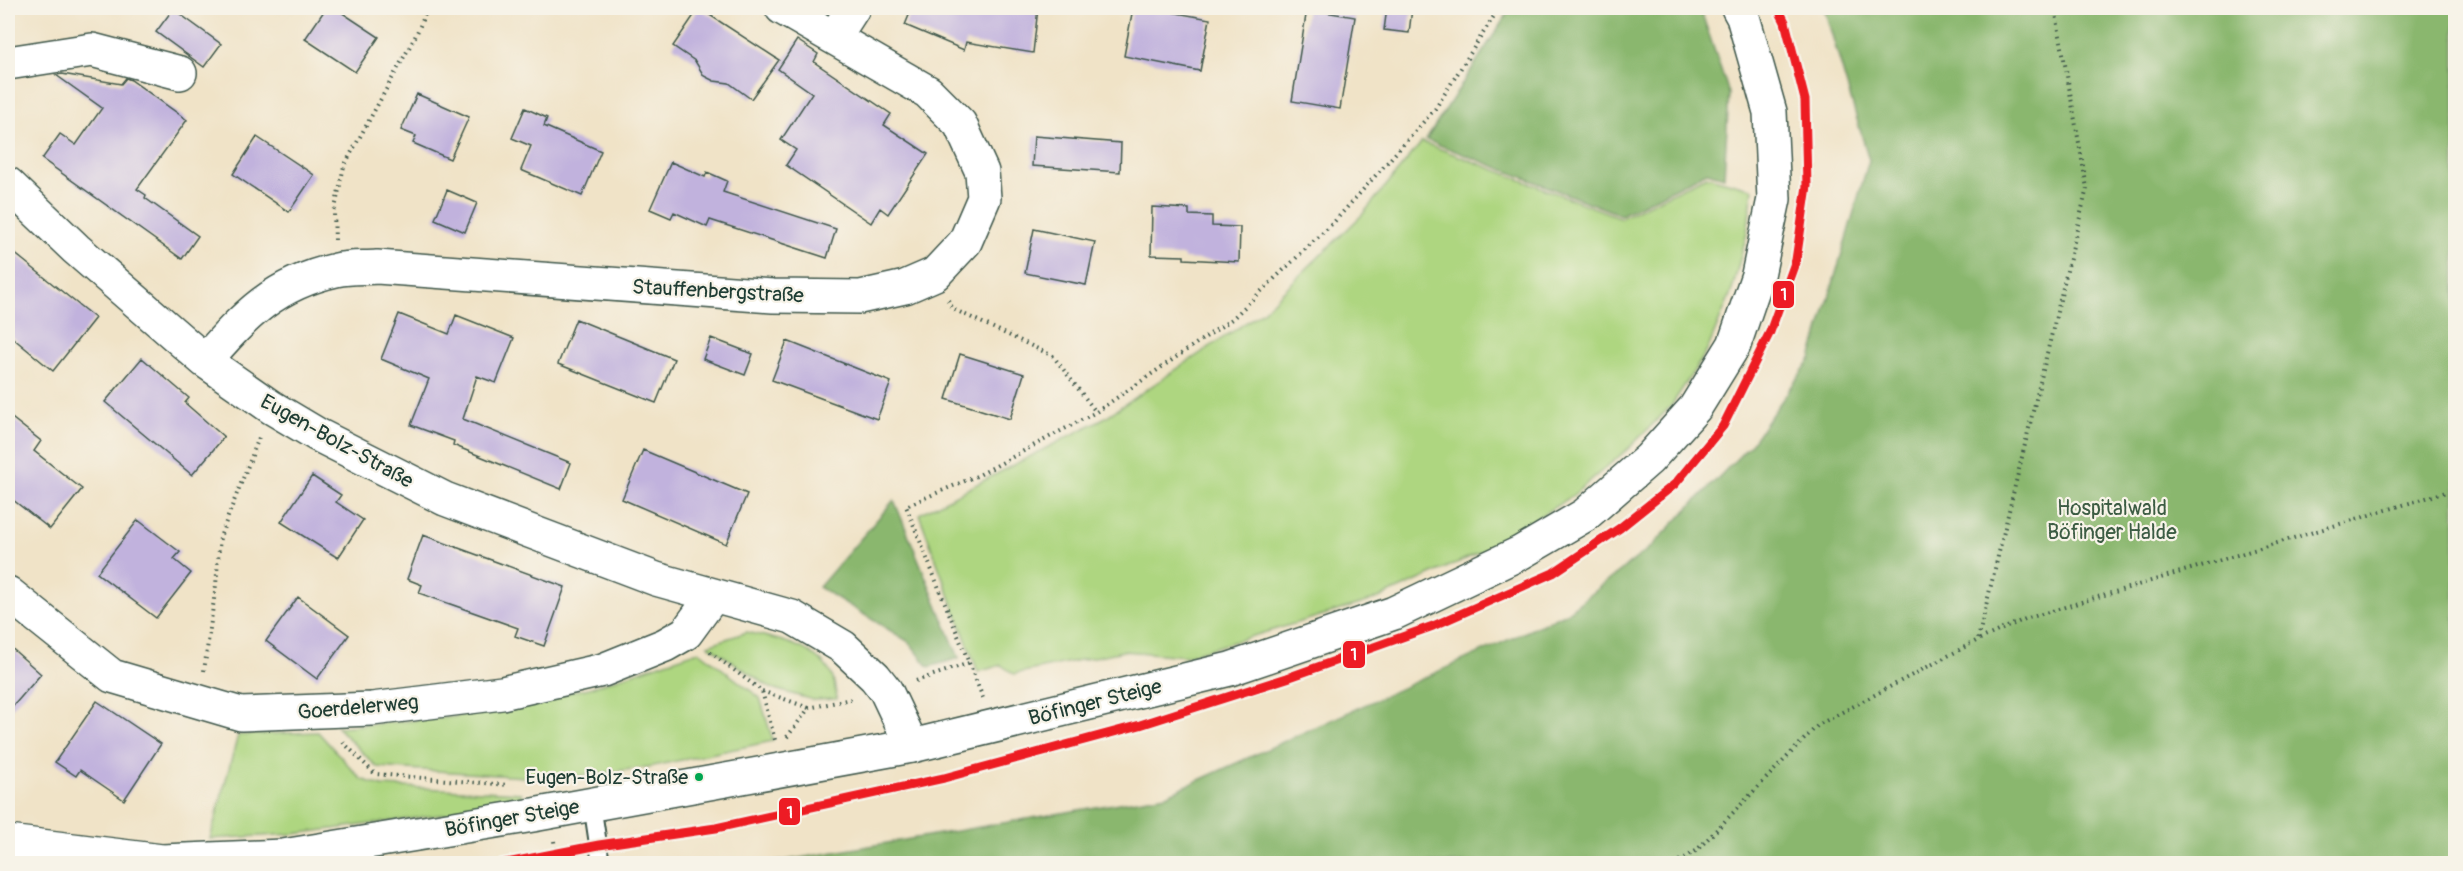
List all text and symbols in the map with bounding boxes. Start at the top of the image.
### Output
street label: Stauffenbergstraße [631,274,805,310]
line badge: 1 [1772,280,1795,309]
text: 1 [1781,285,1787,305]
street label: Eugen-Bolz-Straße [256,388,418,495]
park label: Hospitalwald Böfinger Halde [2047,495,2177,546]
line badge: 1 [1342,640,1366,669]
text: 1 [1351,645,1357,665]
street label: Böfinger Steige [1026,673,1165,732]
street label: Goerdelerweg [296,689,420,726]
place label: Eugen-Bolz-Straße [526,765,688,790]
marker: Eugen-Bolz-Straße [693,771,705,783]
street label: Böfinger Steige [443,793,582,844]
line badge: 1 [778,797,801,826]
text: 1 [787,803,793,823]

